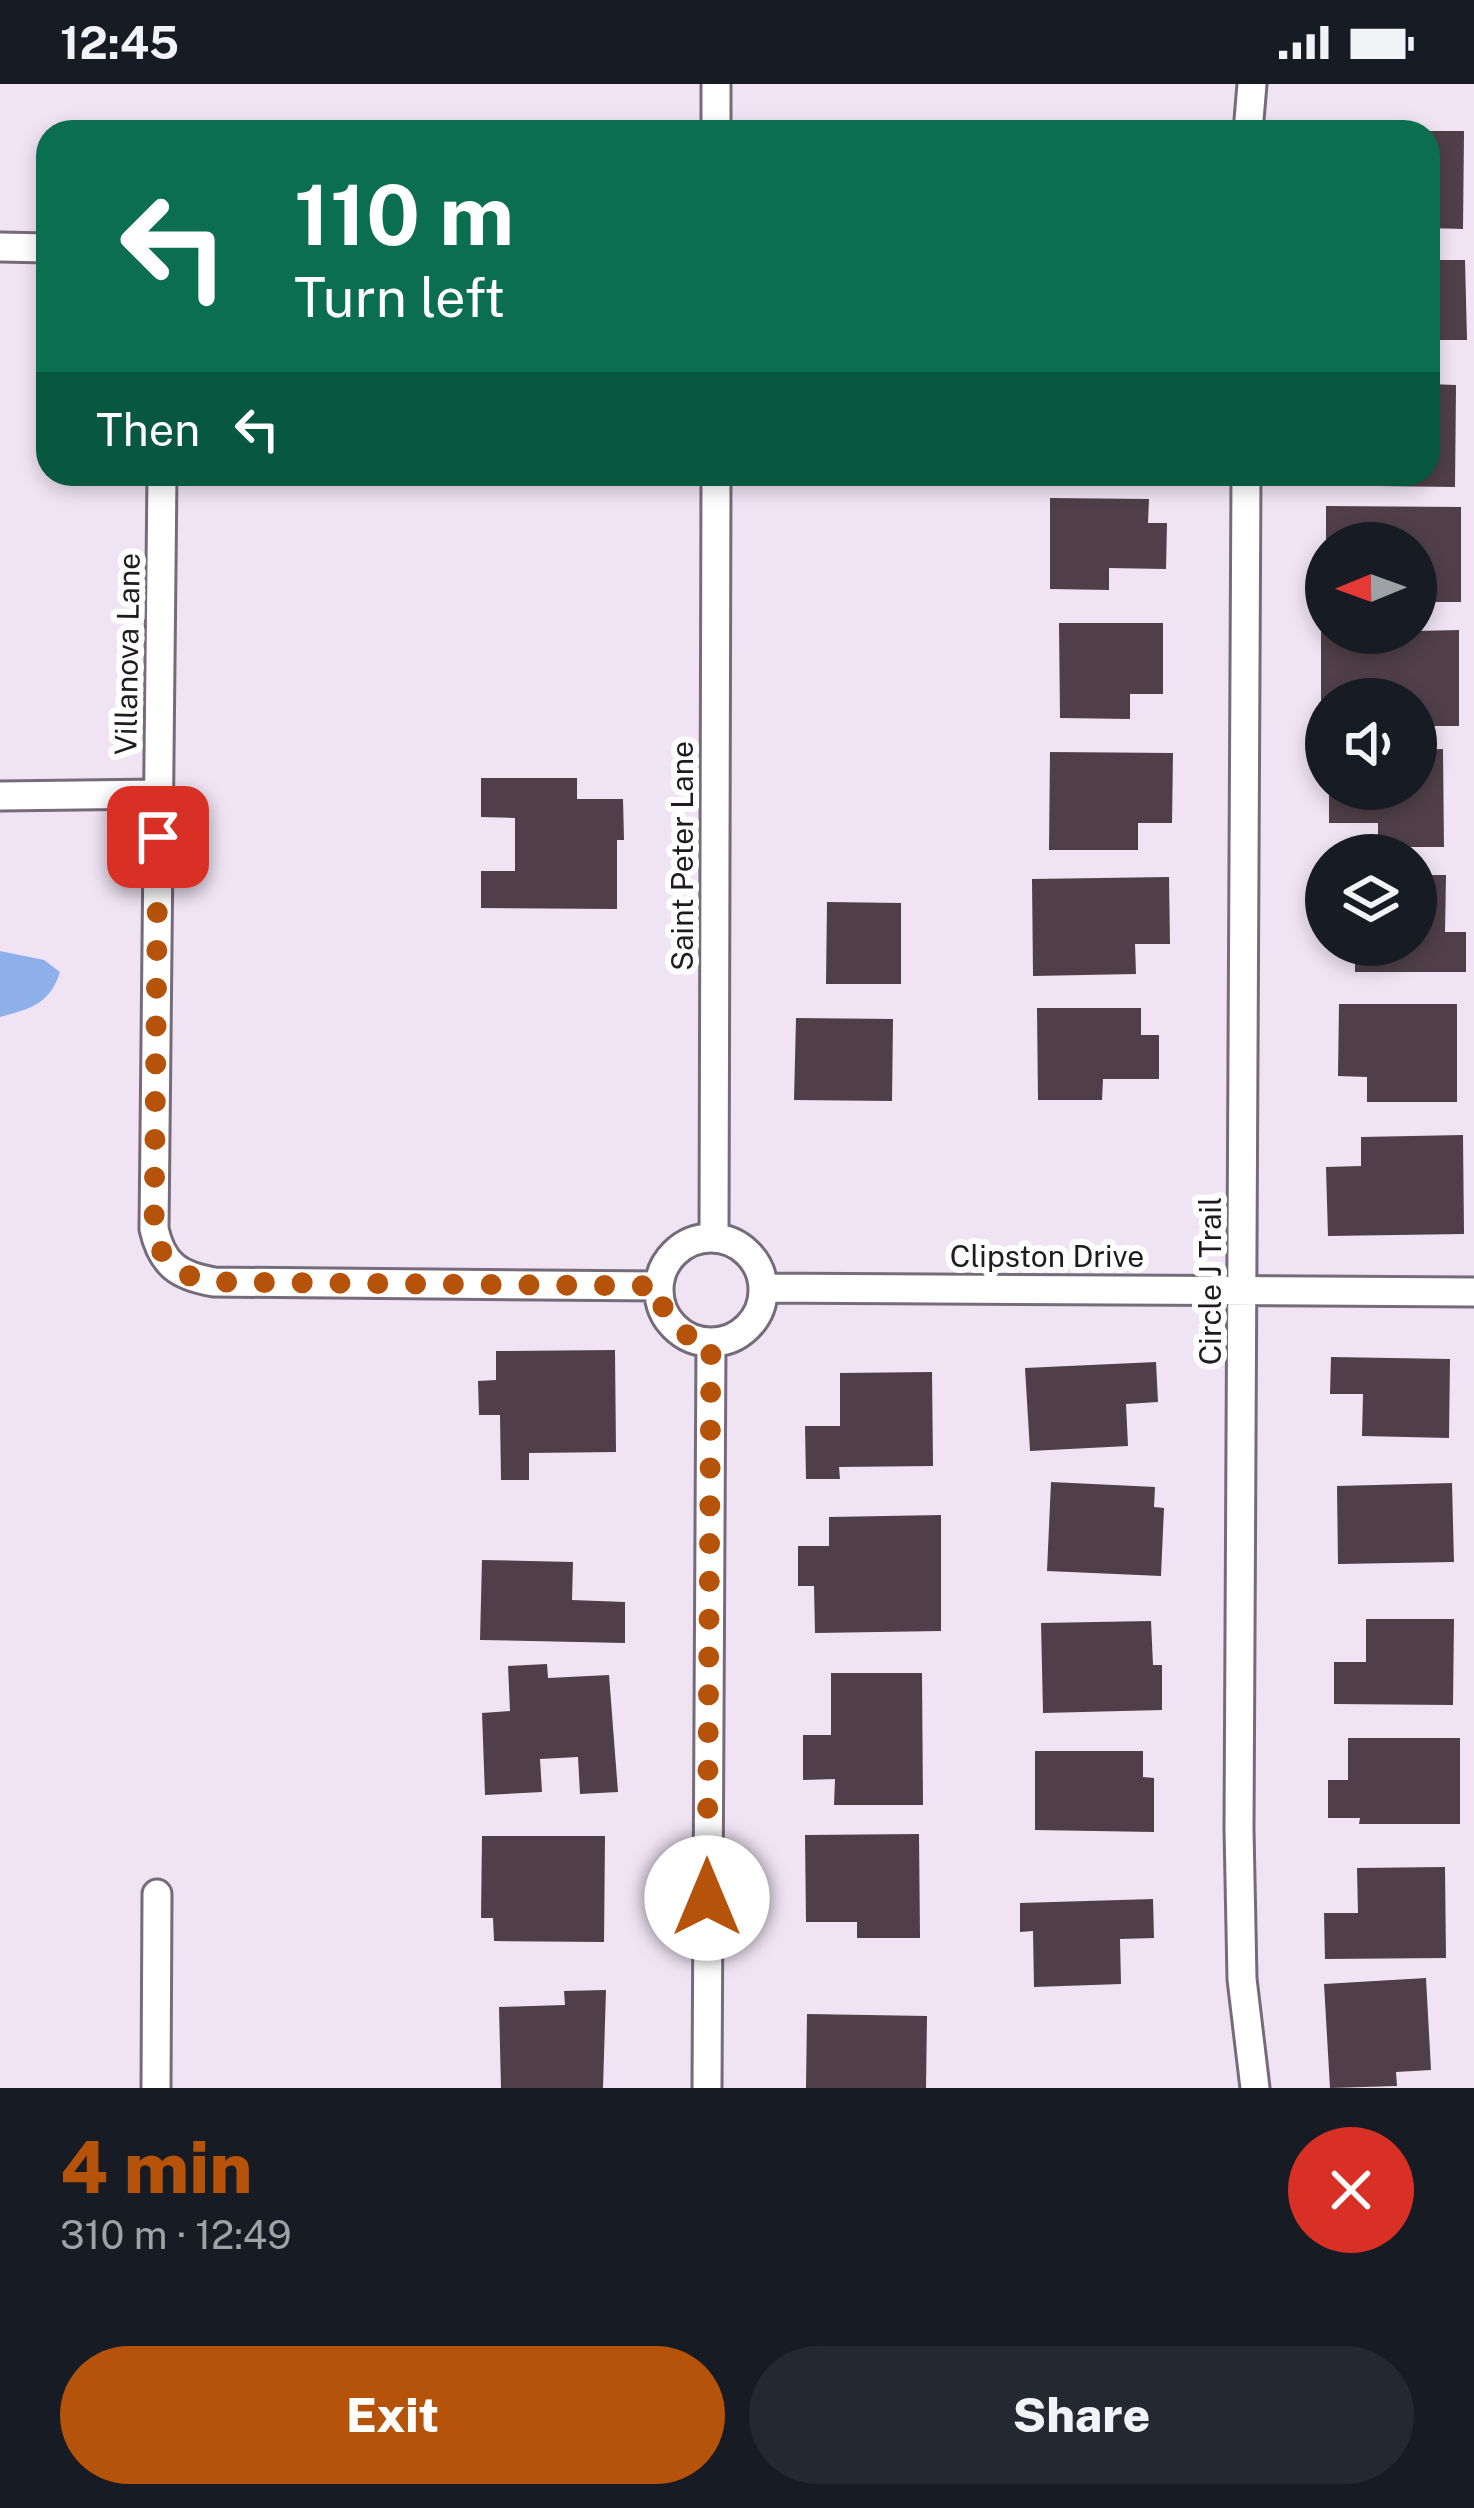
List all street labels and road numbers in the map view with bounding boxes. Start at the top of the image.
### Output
street label: Villanova Lane [107,553,147,755]
street label: Saint Peter Lane [664,741,700,971]
street label: Circle J Trail [1192,1197,1228,1365]
street label: Clipston Drive [950,1238,1144,1274]

